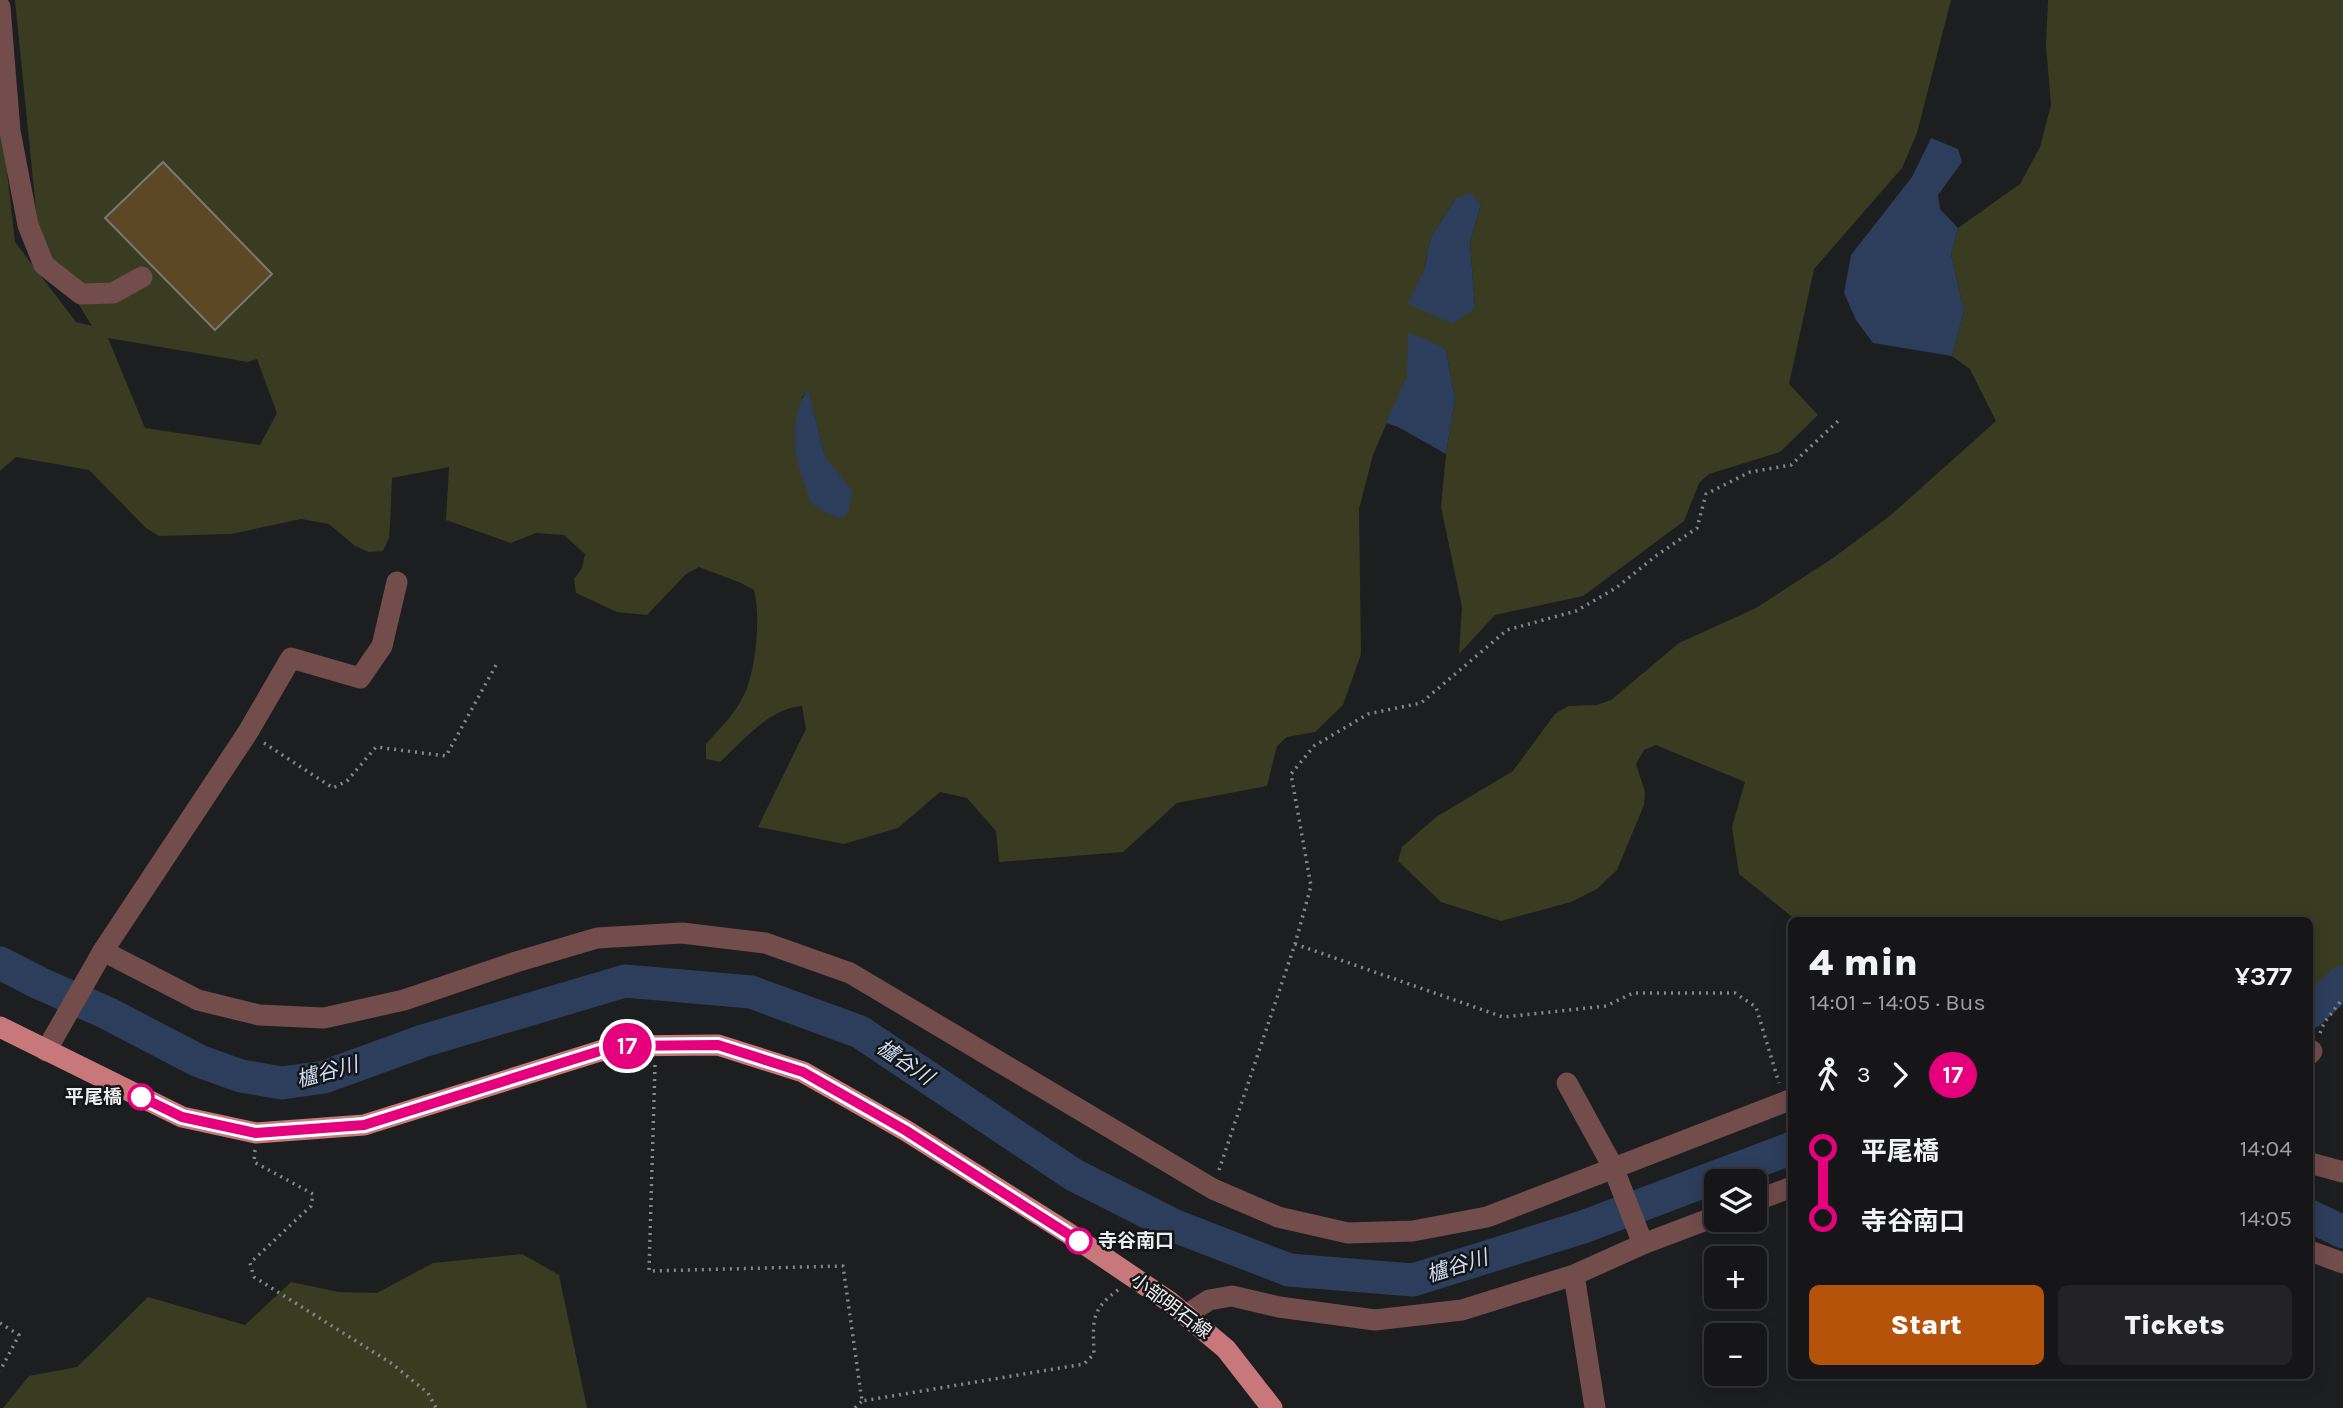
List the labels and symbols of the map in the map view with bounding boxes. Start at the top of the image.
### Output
line badge: 17 [596,1023,658,1069]
water label: 櫨谷川 [872,1034,939,1091]
water label: 櫨谷川 [293,1052,362,1092]
marker: 平尾橋 [128,1084,154,1110]
place label: 平尾橋 [65,1086,122,1108]
marker: 寺谷南口 [1066,1228,1092,1254]
place label: 寺谷南口 [1098,1230,1174,1252]
water label: 櫨谷川 [1423,1245,1493,1287]
street label: 小部明石線 [1126,1269,1216,1343]

